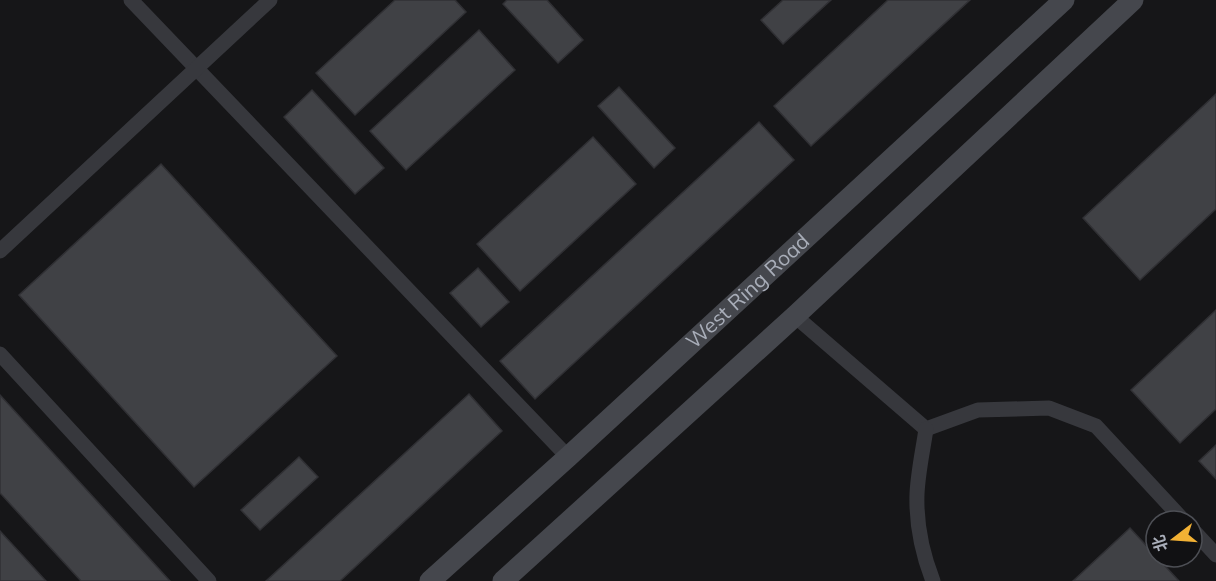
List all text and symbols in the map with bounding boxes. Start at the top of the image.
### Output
street label: West Ring Road [680,227,814,354]
north arrow [1144,509,1204,569]
text: 北 [1148,533,1172,554]

